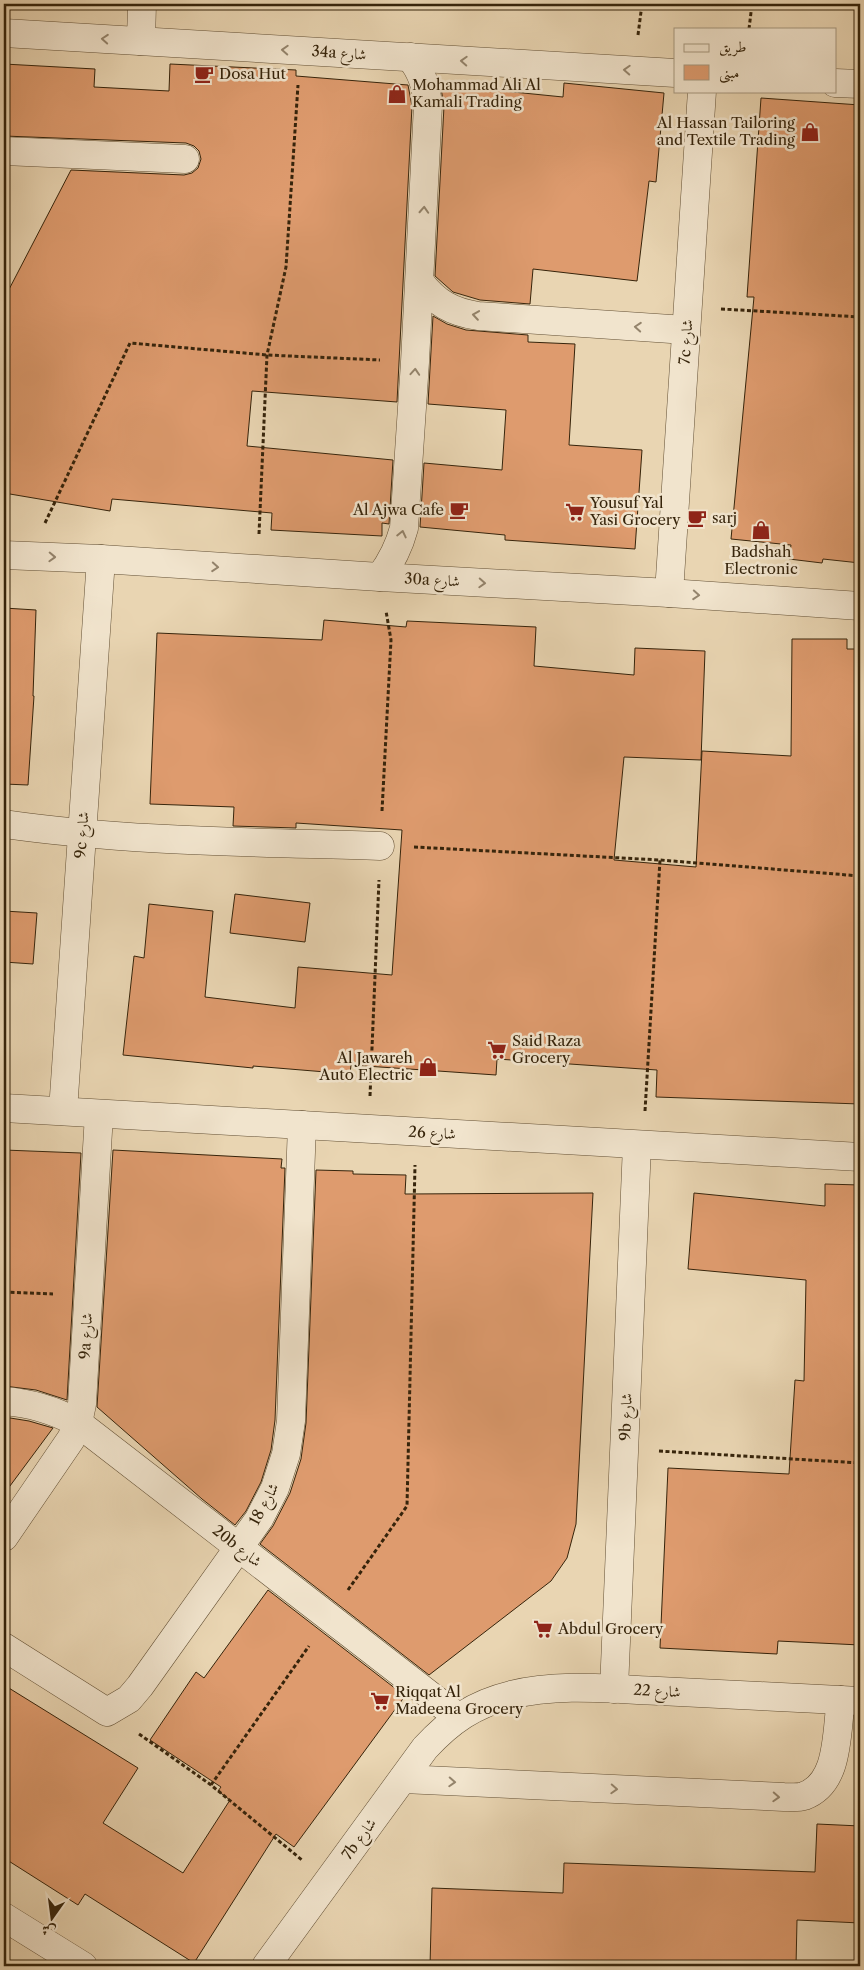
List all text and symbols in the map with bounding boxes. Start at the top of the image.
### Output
legend [674,28,836,92]
one-way arrow [101,33,109,44]
text: طريق [719,37,746,57]
street label: 34a شارع [311,41,367,68]
one-way arrow [280,44,288,55]
one-way arrow [460,55,468,66]
cafe icon: Dosa Hut [193,63,215,85]
text: مبنى [719,63,739,84]
place label: Dosa Hut [219,64,286,83]
one-way arrow [622,65,630,76]
place label: Mohammad Ali Al Kamali Trading [412,75,541,111]
shop icon: Mohammad Ali Al Kamali Trading [386,83,408,105]
place label: Al Hassan Tailoring and Textile Trading [656,113,795,149]
shop icon: Al Hassan Tailoring and Textile Trading [799,121,821,143]
one-way arrow [418,206,429,214]
one-way arrow [471,311,480,321]
street label: 7c شارع [674,319,701,366]
one-way arrow [633,322,641,333]
one-way arrow [409,368,420,376]
place label: Yousuf Yal Yasi Grocery [589,493,681,529]
cafe icon: Al Ajwa Cafe [448,499,470,521]
place label: Al Ajwa Cafe [352,500,444,519]
supermarket icon: Yousuf Yal Yasi Grocery [564,501,586,523]
cafe icon: sarj [686,507,708,529]
place label: sarj [712,508,737,527]
shop icon: Badshah Electronic [750,519,772,541]
one-way arrow [396,530,407,539]
place label: Badshah Electronic [724,542,798,578]
one-way arrow [49,552,57,562]
one-way arrow [211,561,219,572]
street label: 30a شارع [404,569,460,594]
one-way arrow [478,577,486,588]
one-way arrow [693,589,701,600]
street label: 9c شارع [70,811,97,859]
place label: Said Raza Grocery [512,1031,581,1067]
supermarket icon: Said Raza Grocery [486,1039,508,1061]
place label: Al Jawareh Auto Electric [318,1048,414,1084]
shop icon: Al Jawareh Auto Electric [417,1056,439,1078]
street label: شارع 26 [408,1122,456,1147]
street label: 9a شارع [75,1312,100,1360]
street label: 9b شارع [615,1393,640,1441]
street label: شارع 18 [245,1479,286,1530]
street label: 20b شارع [206,1521,266,1574]
supermarket icon: Abdul Grocery [532,1618,554,1640]
place label: Abdul Grocery [557,1619,664,1638]
street label: شارع 22 [633,1680,681,1705]
place label: Riqqat Al Madeena Grocery [395,1682,524,1718]
supermarket icon: Riqqat Al Madeena Grocery [369,1690,391,1712]
one-way arrow [448,1776,456,1787]
one-way arrow [610,1784,618,1795]
one-way arrow [773,1792,781,1802]
street label: 7b شارع [337,1814,383,1865]
north arrow [28,1892,78,1942]
text: ش [40,1920,58,1941]

